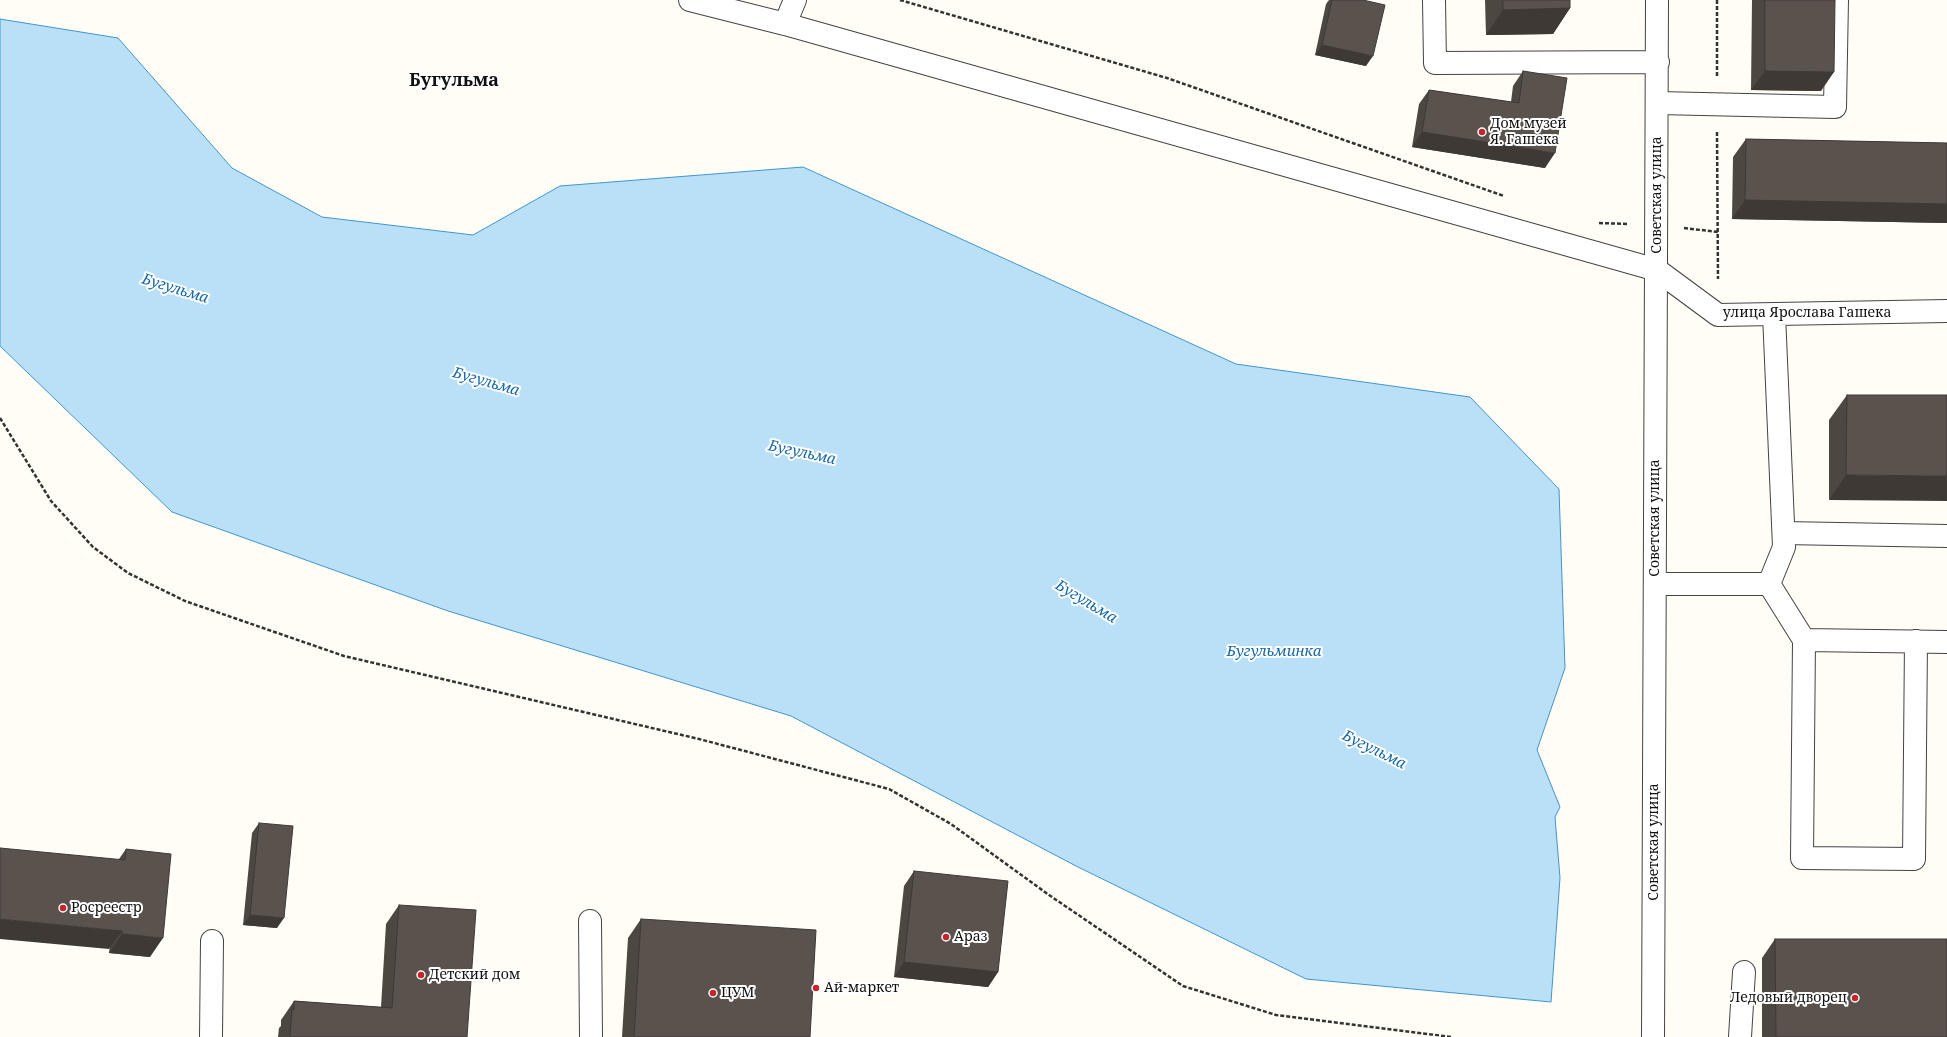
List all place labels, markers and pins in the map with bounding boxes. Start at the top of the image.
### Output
place label: Дом музей Я. Гашека [1490,116,1567,148]
marker: Дом музей Я. Гашека [1477,127,1487,137]
place label: Росреестр [71,900,142,916]
marker: Росреестр [58,903,68,913]
place label: Араз [954,929,987,945]
marker: Араз [941,932,951,942]
place label: Детский дом [429,967,520,983]
marker: Детский дом [416,970,426,980]
place label: Ай-маркет [824,980,899,996]
marker: Ай-маркет [811,983,821,993]
place label: ЦУМ [721,985,754,1001]
marker: ЦУМ [708,988,718,998]
place label: Ледовый дворец [1730,990,1847,1006]
marker: Ледовый дворец [1850,993,1860,1003]

